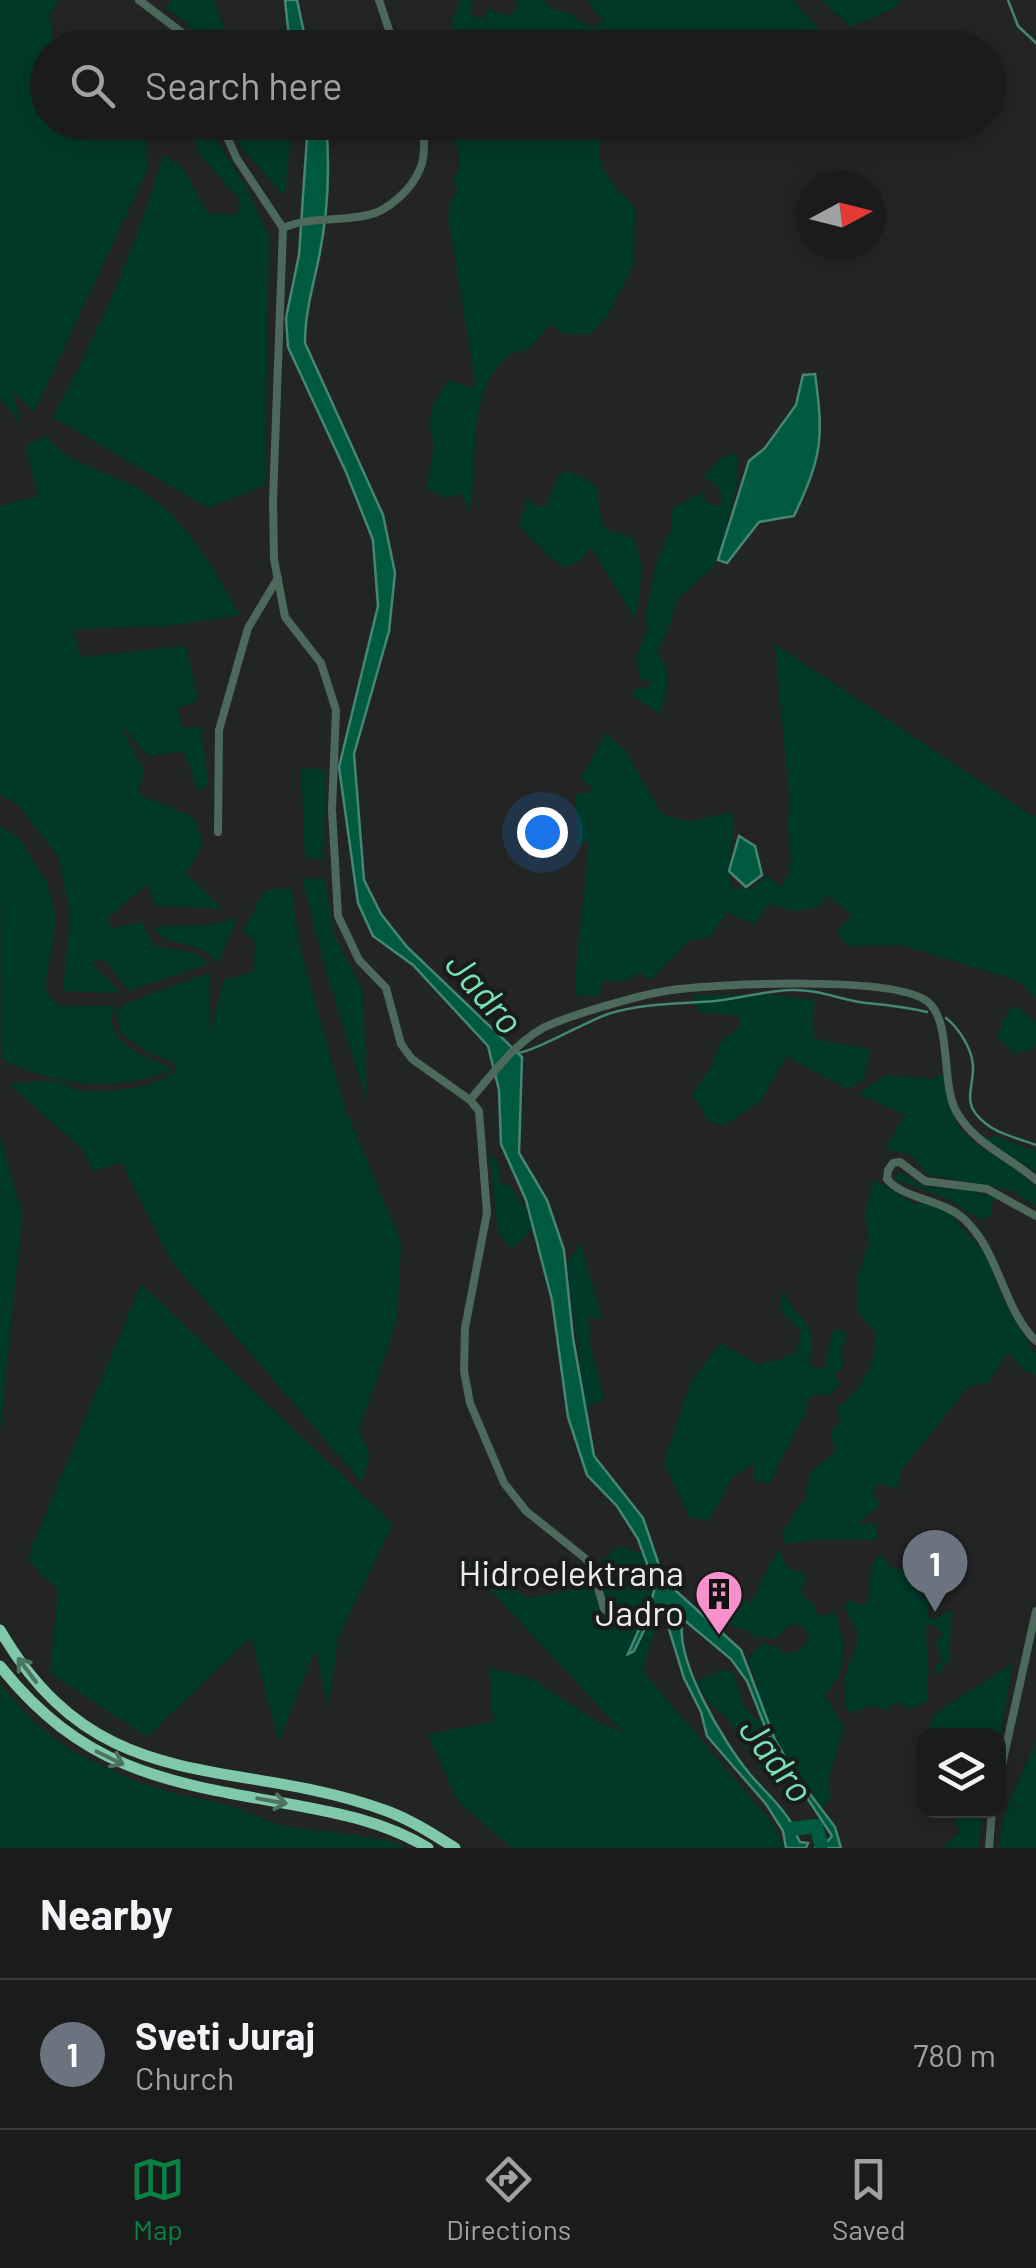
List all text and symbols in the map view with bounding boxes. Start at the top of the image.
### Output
search box [30,30,1006,140]
icon: search [65,58,120,113]
text: Search here [145,62,343,108]
north arrow [796,170,886,260]
your location [517,807,568,858]
water label: Jadro [437,941,534,1043]
pin: 1 [902,1530,968,1612]
place label: Hidroelektrana Jadro [458,1551,684,1633]
building icon: Hidroelektrana Jadro [693,1568,745,1636]
one-way arrow [17,1657,38,1684]
water label: Jadro [731,1707,824,1810]
map controls [916,1728,1006,1818]
button: layers [916,1728,1006,1818]
one-way arrow [94,1750,124,1769]
one-way arrow [255,1792,288,1811]
text: Nearby [40,1888,173,1938]
text: Sveti Juraj [135,2012,315,2058]
text: 1 [67,2035,78,2073]
text: 780 m [913,2035,996,2073]
text: Church [135,2058,234,2096]
tab: Map [130,2152,185,2246]
tab: Directions [446,2152,571,2246]
tab: Saved [832,2152,906,2246]

